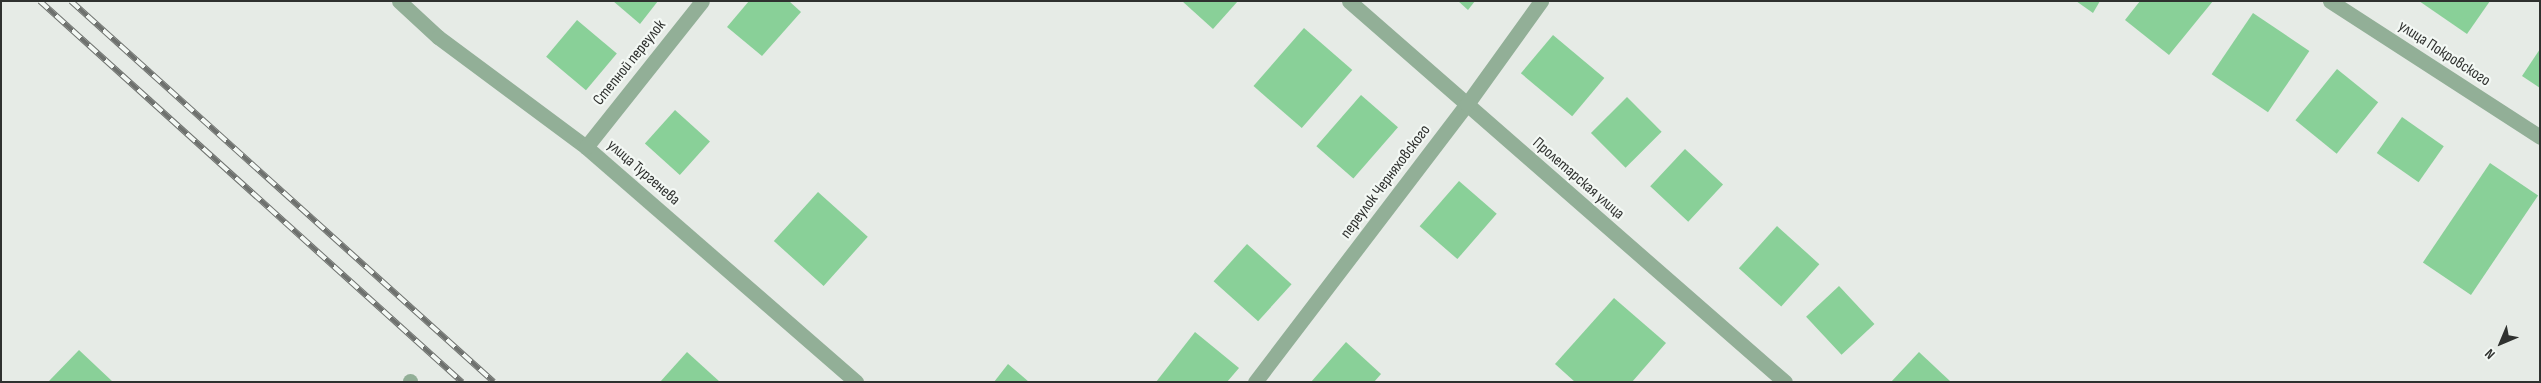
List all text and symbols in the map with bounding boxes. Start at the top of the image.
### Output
street label: Степной переулок [590,16,670,110]
street label: улица Покровского [2394,17,2494,91]
street label: переулок Черняховского [1337,121,1435,243]
street label: Пролетарская улица [1528,134,1628,224]
street label: улица Тургенева [603,136,683,210]
north arrow [2476,318,2526,368]
text: N [2481,345,2499,363]

